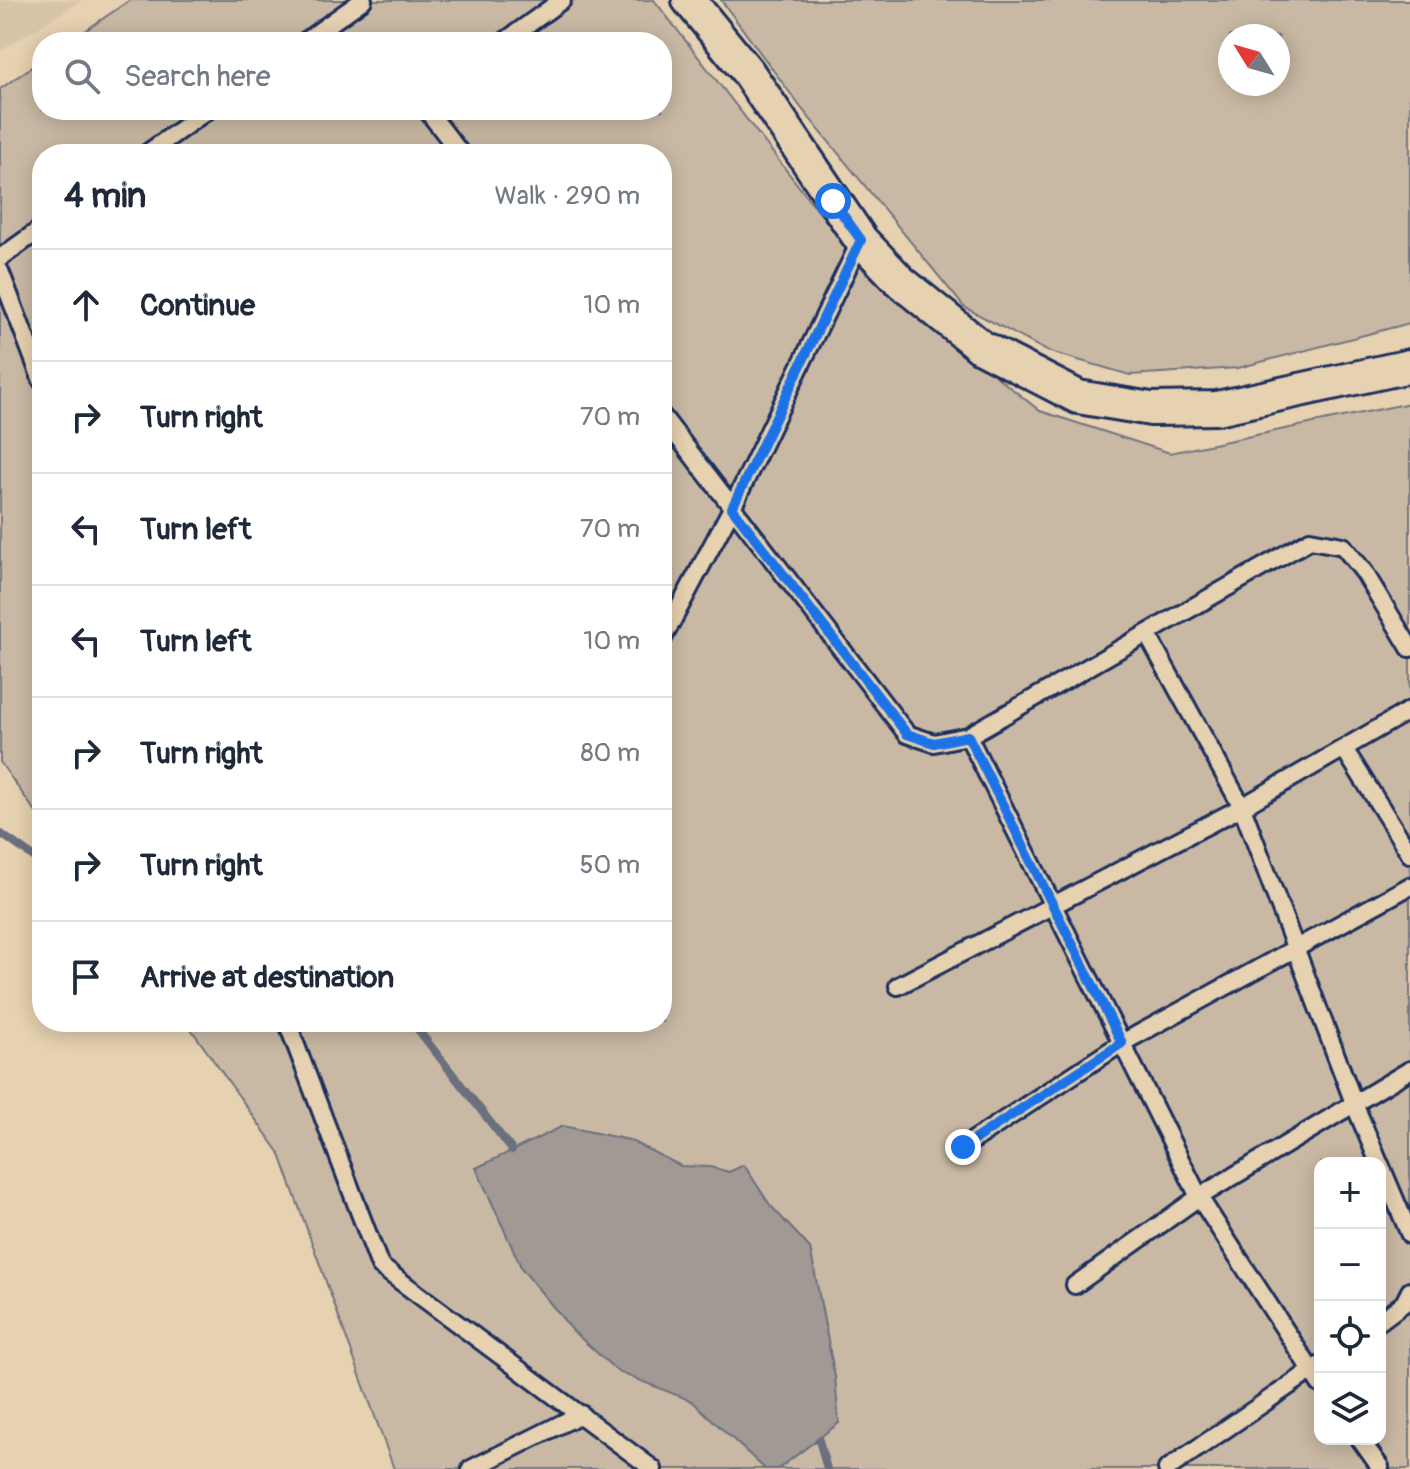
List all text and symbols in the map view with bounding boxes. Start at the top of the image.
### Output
north arrow [1218,24,1290,96]
search box [32,32,672,120]
icon: search [60,54,104,98]
text: Search here [124,58,271,95]
text: 4 min [64,175,146,218]
text: Walk · 290 m [495,180,640,212]
route start [815,183,851,219]
icon: ahead [64,283,108,327]
text: Continue [140,287,255,324]
text: 10 m [583,289,640,321]
icon: right [64,395,108,439]
text: Turn right [140,399,263,436]
text: 70 m [580,401,640,433]
icon: left [64,507,108,551]
text: Turn left [140,511,251,548]
text: 70 m [580,513,640,545]
icon: left [64,619,108,663]
text: Turn left [140,623,251,660]
text: 10 m [583,625,640,657]
icon: right [64,731,108,775]
text: Turn right [140,735,263,772]
text: 80 m [580,737,640,769]
icon: right [64,843,108,887]
text: Turn right [140,847,263,884]
text: 50 m [579,849,640,881]
icon: arrive [64,955,108,999]
text: Arrive at destination [140,959,394,996]
route end [945,1129,981,1165]
map controls [1314,1157,1386,1445]
button: + [1314,1157,1386,1229]
button: − [1314,1229,1386,1301]
button: locate [1314,1301,1386,1373]
button: layers [1314,1373,1386,1445]

